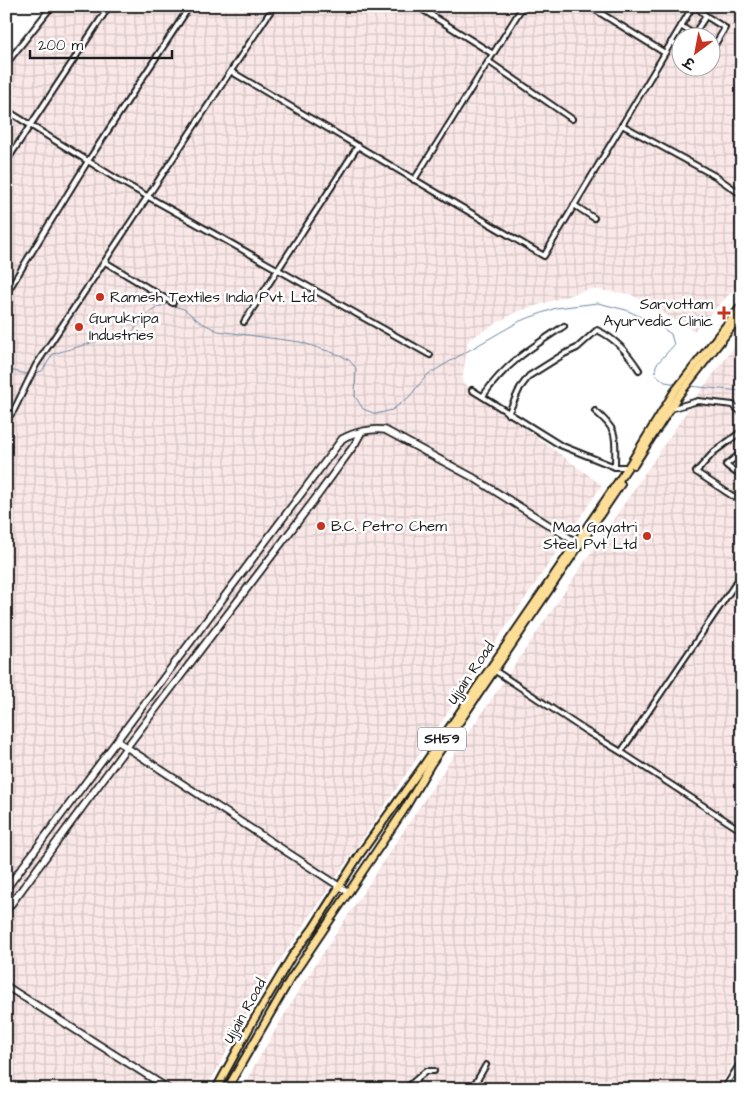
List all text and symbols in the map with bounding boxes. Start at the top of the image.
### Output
scale bar [30,28,172,60]
north arrow [670,28,720,78]
text: 200 m [38,35,84,56]
text: उ [679,50,701,74]
place label: Ramesh Textiles India Pvt. Ltd. [110,287,317,308]
marker: Ramesh Textiles India Pvt. Ltd. [94,291,106,303]
place label: Sarvottam Ayurvedic Clinic [603,294,713,333]
marker: Sarvottam Ayurvedic Clinic [717,306,731,320]
place label: Gurukripa Industries [89,308,159,346]
marker: Gurukripa Industries [73,321,85,333]
place label: B.C. Petro Chem [331,516,447,537]
place label: Maa Gayatri Steel Pvt Ltd [543,517,638,555]
marker: B.C. Petro Chem [315,520,327,532]
marker: Maa Gayatri Steel Pvt Ltd [641,530,653,542]
street label: Ujjain Road [442,637,500,709]
road number: SH59 [418,728,466,751]
street label: Ujjain Road [218,974,272,1047]

